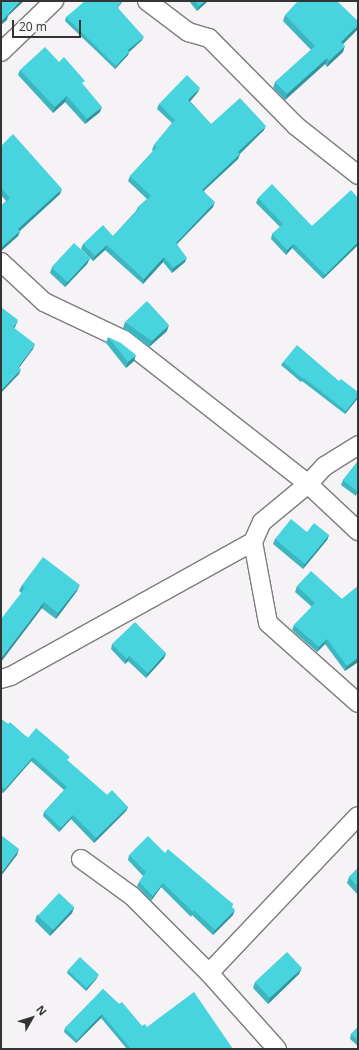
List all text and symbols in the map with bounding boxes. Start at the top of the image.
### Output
scale bar [14,12,83,38]
text: 20 m [19,18,47,35]
north arrow [12,998,52,1038]
text: N [33,1002,50,1018]

